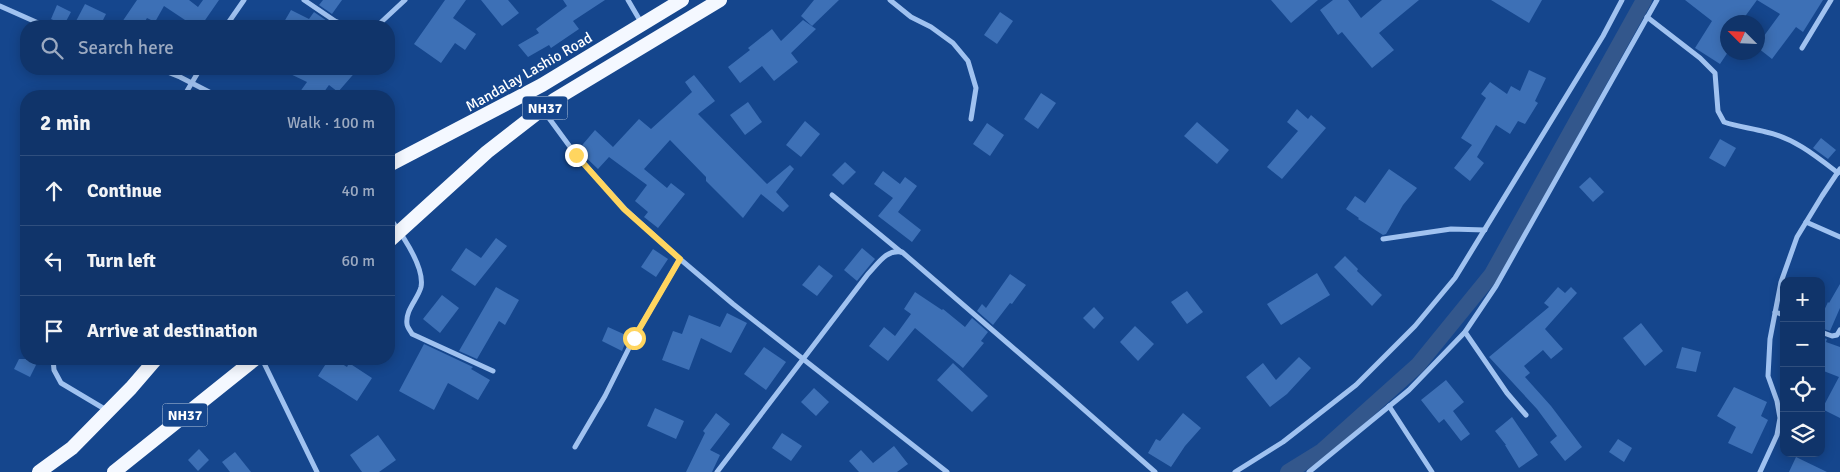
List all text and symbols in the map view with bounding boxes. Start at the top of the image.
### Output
north arrow [1720,15,1765,60]
search box [20,20,395,75]
street label: Mandalay Lashio Road [463,28,595,116]
icon: search [38,34,66,62]
text: Search here [78,36,174,60]
road number: NH37 [522,96,568,120]
text: 2 min [40,110,91,136]
text: Walk · 100 m [287,113,375,133]
route end [565,144,588,167]
icon: ahead [40,177,68,205]
text: Continue [87,179,162,203]
text: 40 m [341,181,375,201]
icon: left [40,247,68,275]
text: Turn left [87,249,156,273]
text: 60 m [341,251,375,271]
map controls [1780,277,1825,457]
button: + [1780,277,1825,322]
icon: arrive [40,317,68,345]
text: Arrive at destination [87,319,258,343]
button: − [1780,322,1825,367]
route start [623,327,646,350]
button: locate [1780,367,1825,412]
road number: NH37 [162,404,208,426]
button: layers [1780,412,1825,457]

